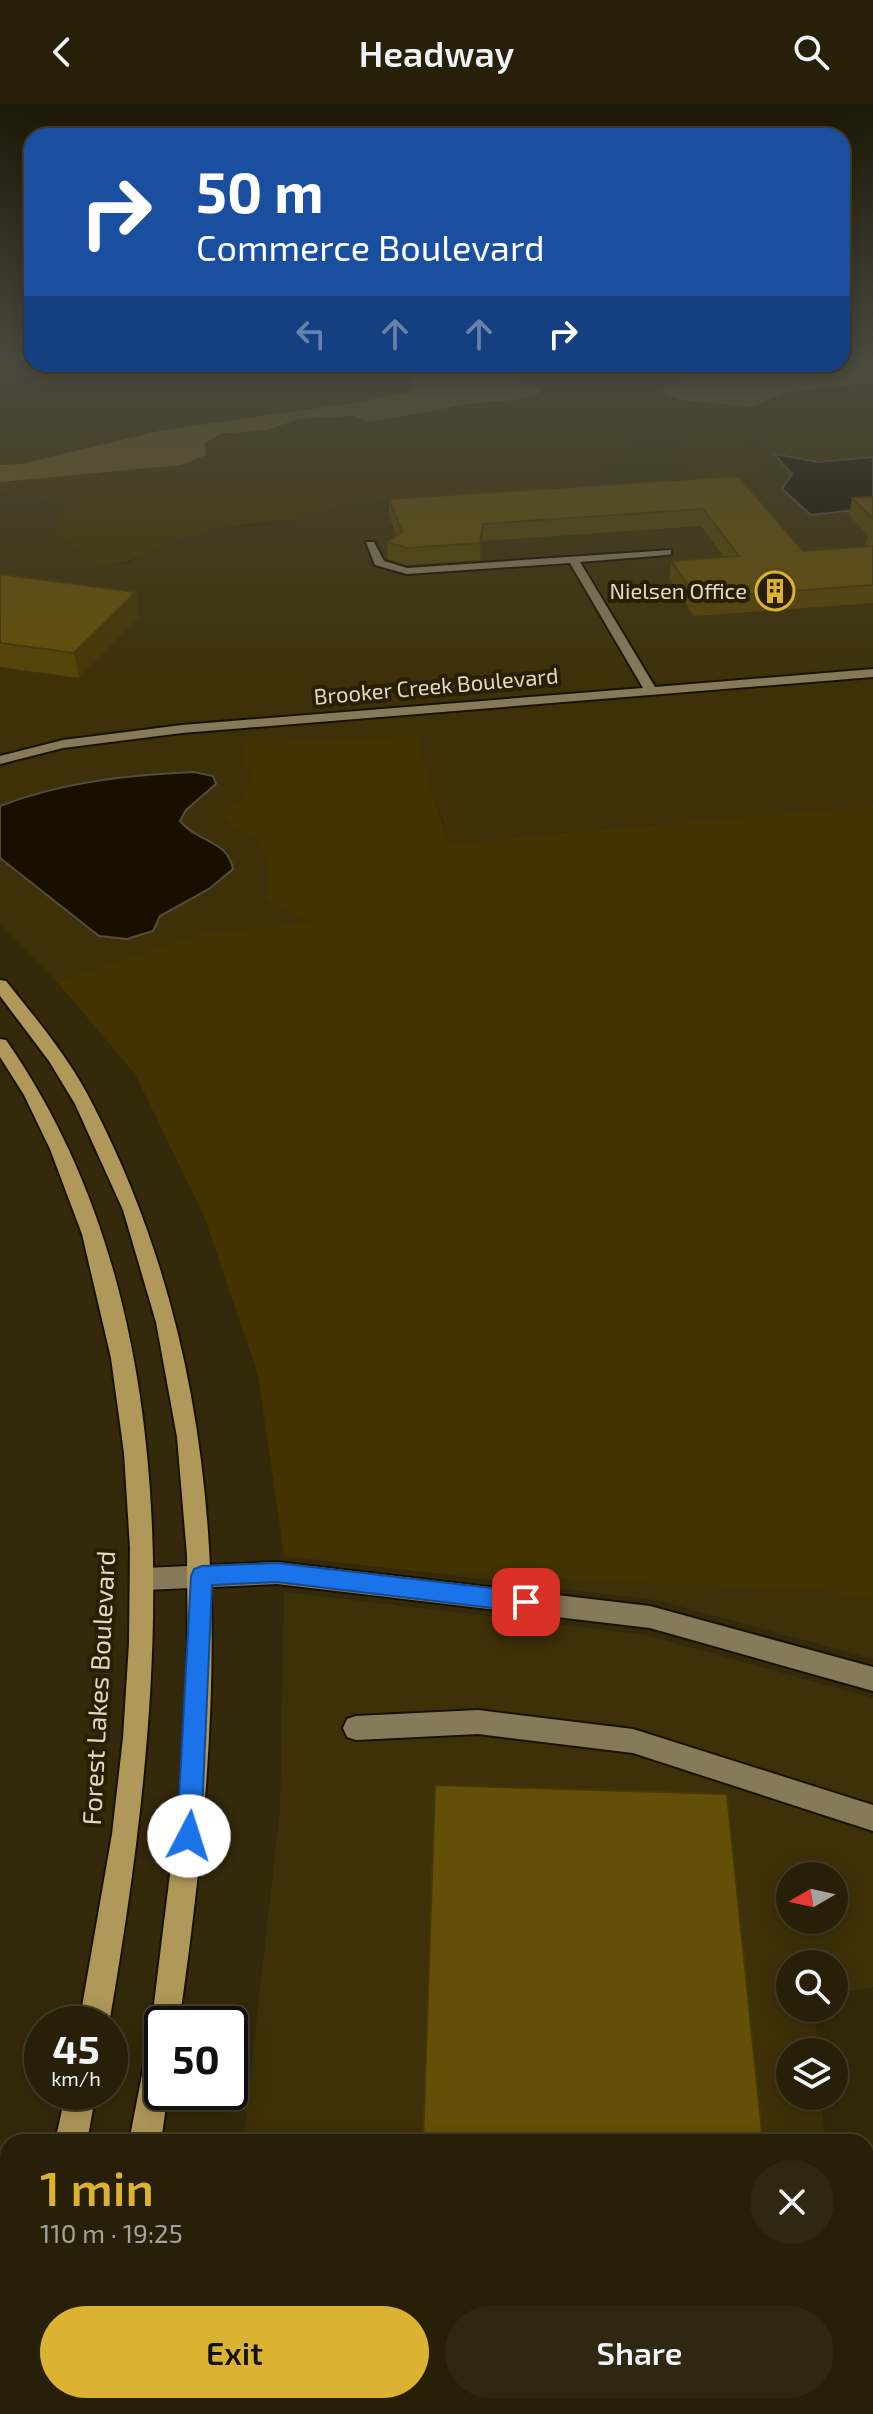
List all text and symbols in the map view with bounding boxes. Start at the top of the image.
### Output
icon: back [40,30,84,74]
icon: search [789,30,833,74]
text: Headway [359,31,514,74]
text: 50 m [196,157,324,224]
icon: right [64,160,168,264]
text: Commerce Boulevard [196,225,545,268]
icon: left [289,312,333,356]
icon: ahead [373,312,417,356]
icon: ahead [457,312,501,356]
icon: right [541,312,585,356]
building icon: Nielsen Office [754,570,796,612]
place label: Nielsen Office [609,577,747,603]
street label: Brooker Creek Boulevard [312,661,559,709]
street label: Forest Lakes Boulevard [75,1550,120,1826]
pin [492,1568,560,1636]
icon: arrive [504,1580,548,1624]
position arrow [147,1794,231,1878]
north arrow [776,1862,848,1934]
map controls [776,1862,848,2110]
button: search [776,1950,848,2022]
speed limit sign: 50 [144,2006,248,2110]
text: 45 [52,2024,100,2072]
button: layers [776,2038,848,2110]
text: km/h [51,2066,101,2090]
text: 1 min [40,2158,154,2216]
button: close [750,2160,834,2244]
text: 110 m · 19:25 [40,2217,183,2248]
button: Exit [40,2306,429,2398]
button: Share [445,2306,834,2398]

